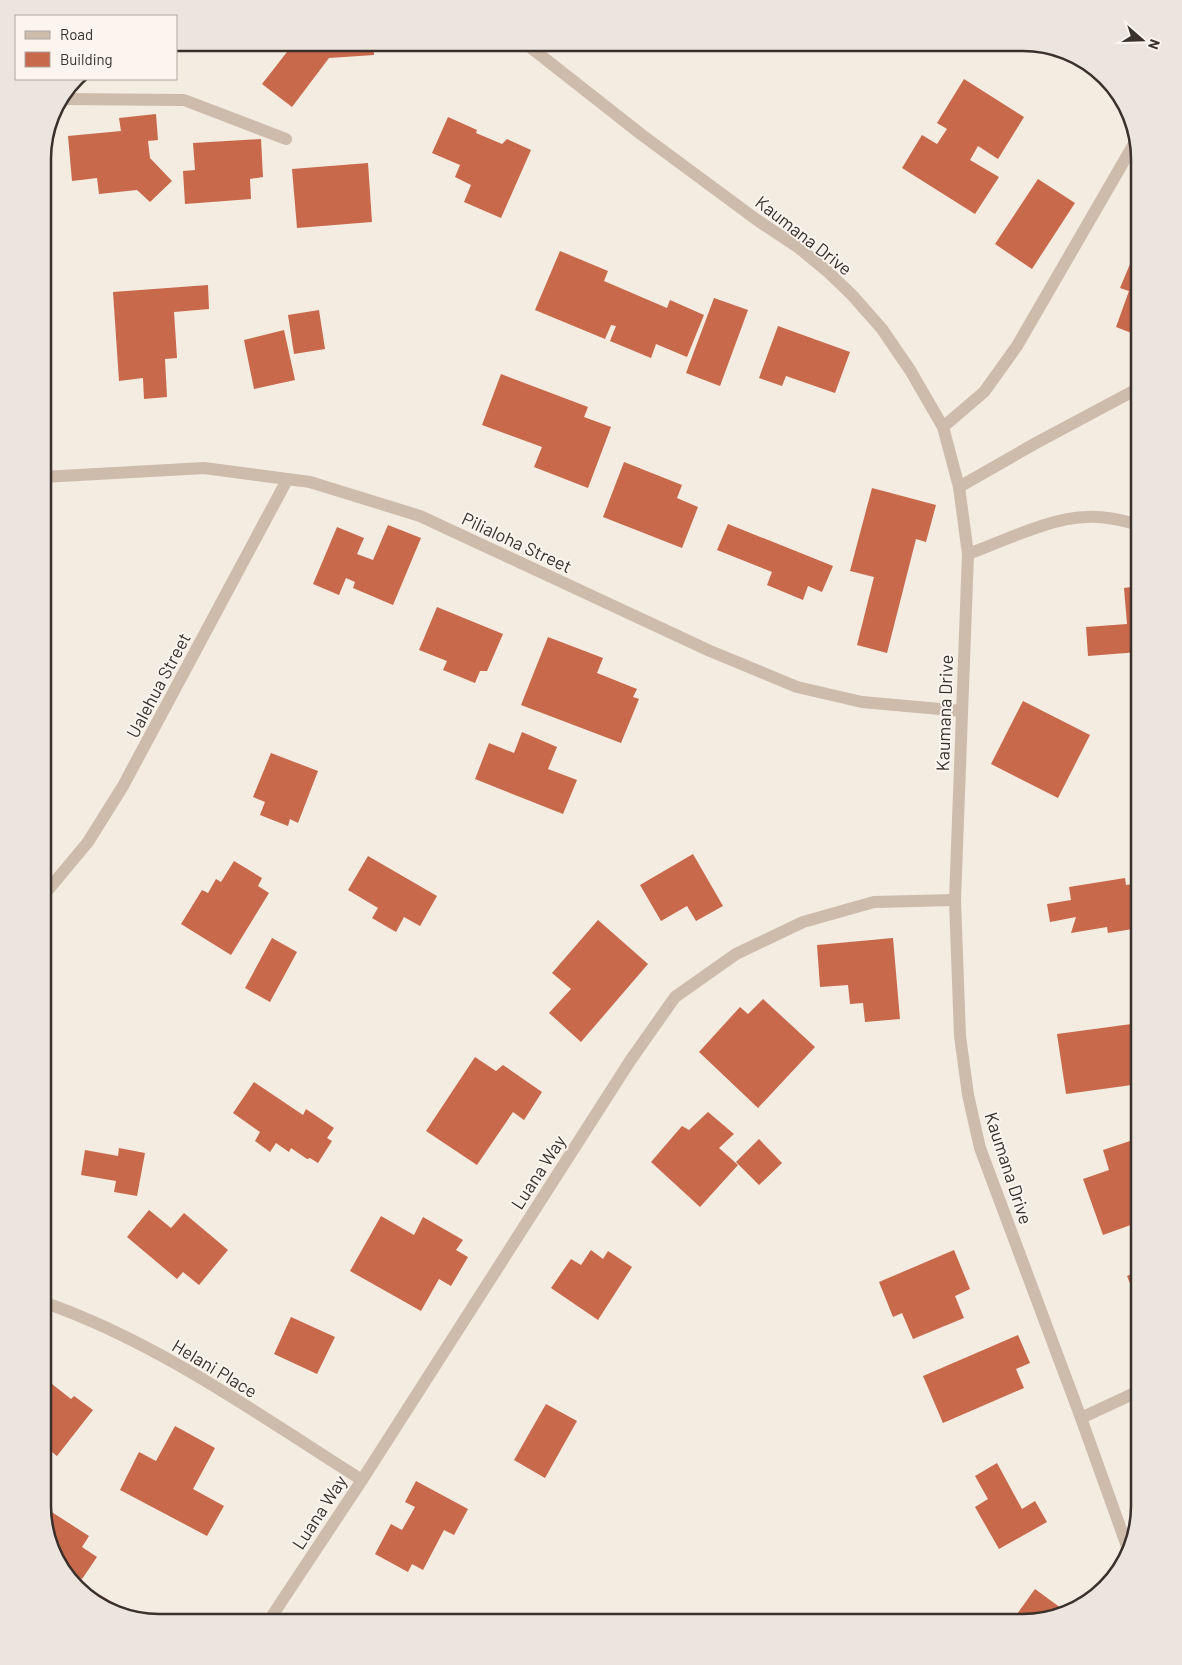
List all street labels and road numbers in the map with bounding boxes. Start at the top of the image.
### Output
street label: Kaumana Drive [751,190,857,280]
street label: Pilialoha Street [459,507,575,577]
street label: Ualehua Street [121,629,195,741]
street label: Kaumana Drive [931,654,957,772]
street label: Kaumana Drive [981,1109,1037,1227]
street label: Luana Way [506,1131,570,1213]
street label: Helani Place [168,1334,262,1402]
street label: Luana Way [287,1471,351,1553]

